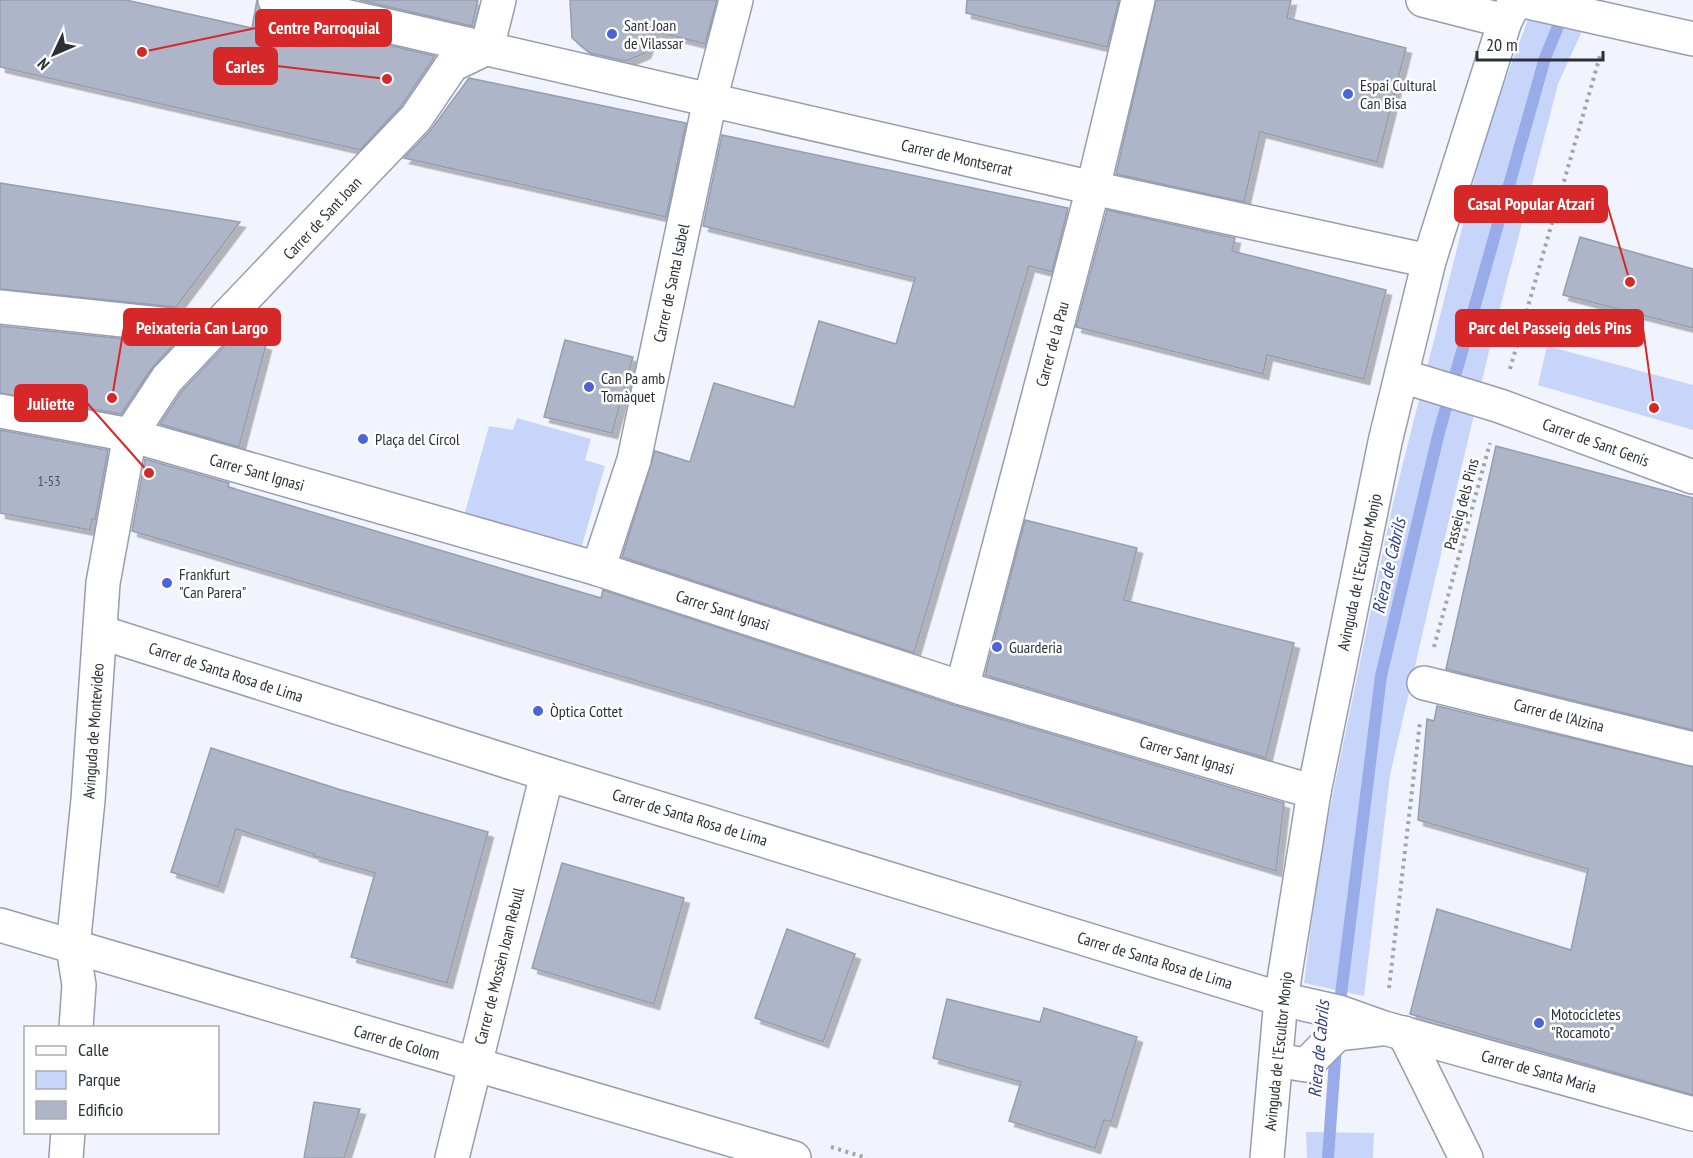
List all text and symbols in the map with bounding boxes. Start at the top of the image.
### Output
callout: Centre Parroquial [256,10,391,46]
place label: Sant Joan de Vilassar [624,15,684,53]
text: Centre Parroquial [268,16,380,39]
north arrow [24,24,84,84]
scale bar [1477,24,1603,62]
marker: Sant Joan de Vilassar [605,27,619,41]
text: 20 m [1486,33,1518,56]
callout: Carles [214,48,277,84]
text: N [33,54,53,74]
text: Carles [225,55,265,78]
place label: Espai Cultural Can Bisa [1360,75,1436,113]
marker: Espai Cultural Can Bisa [1341,87,1355,101]
street label: Carrer de Montserrat [899,134,1015,180]
street label: Carrer de Sant Joan [279,172,365,264]
callout: Casal Popular Atzari [1455,186,1607,222]
text: Casal Popular Atzari [1467,192,1595,215]
street label: Carrer de Santa Isabel [649,222,693,344]
street label: Carrer de la Pau [1031,299,1073,389]
callout: Peixateria Can Largo [124,309,280,345]
callout: Parc del Passeig dels Pins [1456,310,1643,346]
text: Peixateria Can Largo [136,316,268,339]
text: Parc del Passeig dels Pins [1468,316,1632,339]
place label: Can Pa amb Tomàquet [601,368,665,406]
marker: Can Pa amb Tomàquet [582,380,596,394]
callout: Juliette [15,385,87,421]
text: Juliette [26,392,75,415]
street label: Carrer de Sant Genís [1540,413,1652,471]
place label: Plaça del Círcol [375,429,460,449]
marker: Plaça del Círcol [356,432,370,446]
street label: Carrer Sant Ignasi [207,449,307,495]
street label: Passeig dels Pins [1439,456,1483,552]
house number: 1-53 [38,472,60,490]
street label: Avinguda de l'Escultor Monjo [1333,492,1385,652]
water label: Riera de Cabrils [1366,514,1411,616]
place label: Frankfurt "Can Parera" [179,564,246,602]
marker: Frankfurt "Can Parera" [160,576,174,590]
street label: Carrer Sant Ignasi [673,585,773,635]
place label: Guarderia [1009,637,1062,657]
street label: Carrer de Santa Rosa de Lima [146,638,306,706]
marker: Guarderia [990,640,1004,654]
street label: Avinguda de Montevideo [78,662,108,800]
street label: Carrer de l'Alzina [1512,694,1606,736]
place label: Òptica Cottet [550,701,623,721]
marker: Òptica Cottet [531,704,545,718]
street label: Carrer Sant Ignasi [1137,731,1237,779]
street label: Carrer de Santa Rosa de Lima [610,784,770,850]
street label: Carrer de Mossèn Joan Rebull [470,885,528,1047]
street label: Carrer de Santa Rosa de Lima [1075,927,1235,993]
street label: Avinguda de l'Escultor Monjo [1260,970,1296,1132]
water label: Riera de Cabrils [1303,998,1334,1098]
place label: Motocicletes "Rocamoto" [1551,1004,1621,1042]
marker: Motocicletes "Rocamoto" [1532,1016,1546,1030]
street label: Carrer de Colom [352,1020,442,1064]
legend [24,1026,219,1134]
text: Calle [78,1038,109,1061]
street label: Carrer de Santa Maria [1479,1045,1599,1097]
text: Parque [78,1068,121,1091]
text: Edificio [78,1098,124,1121]

